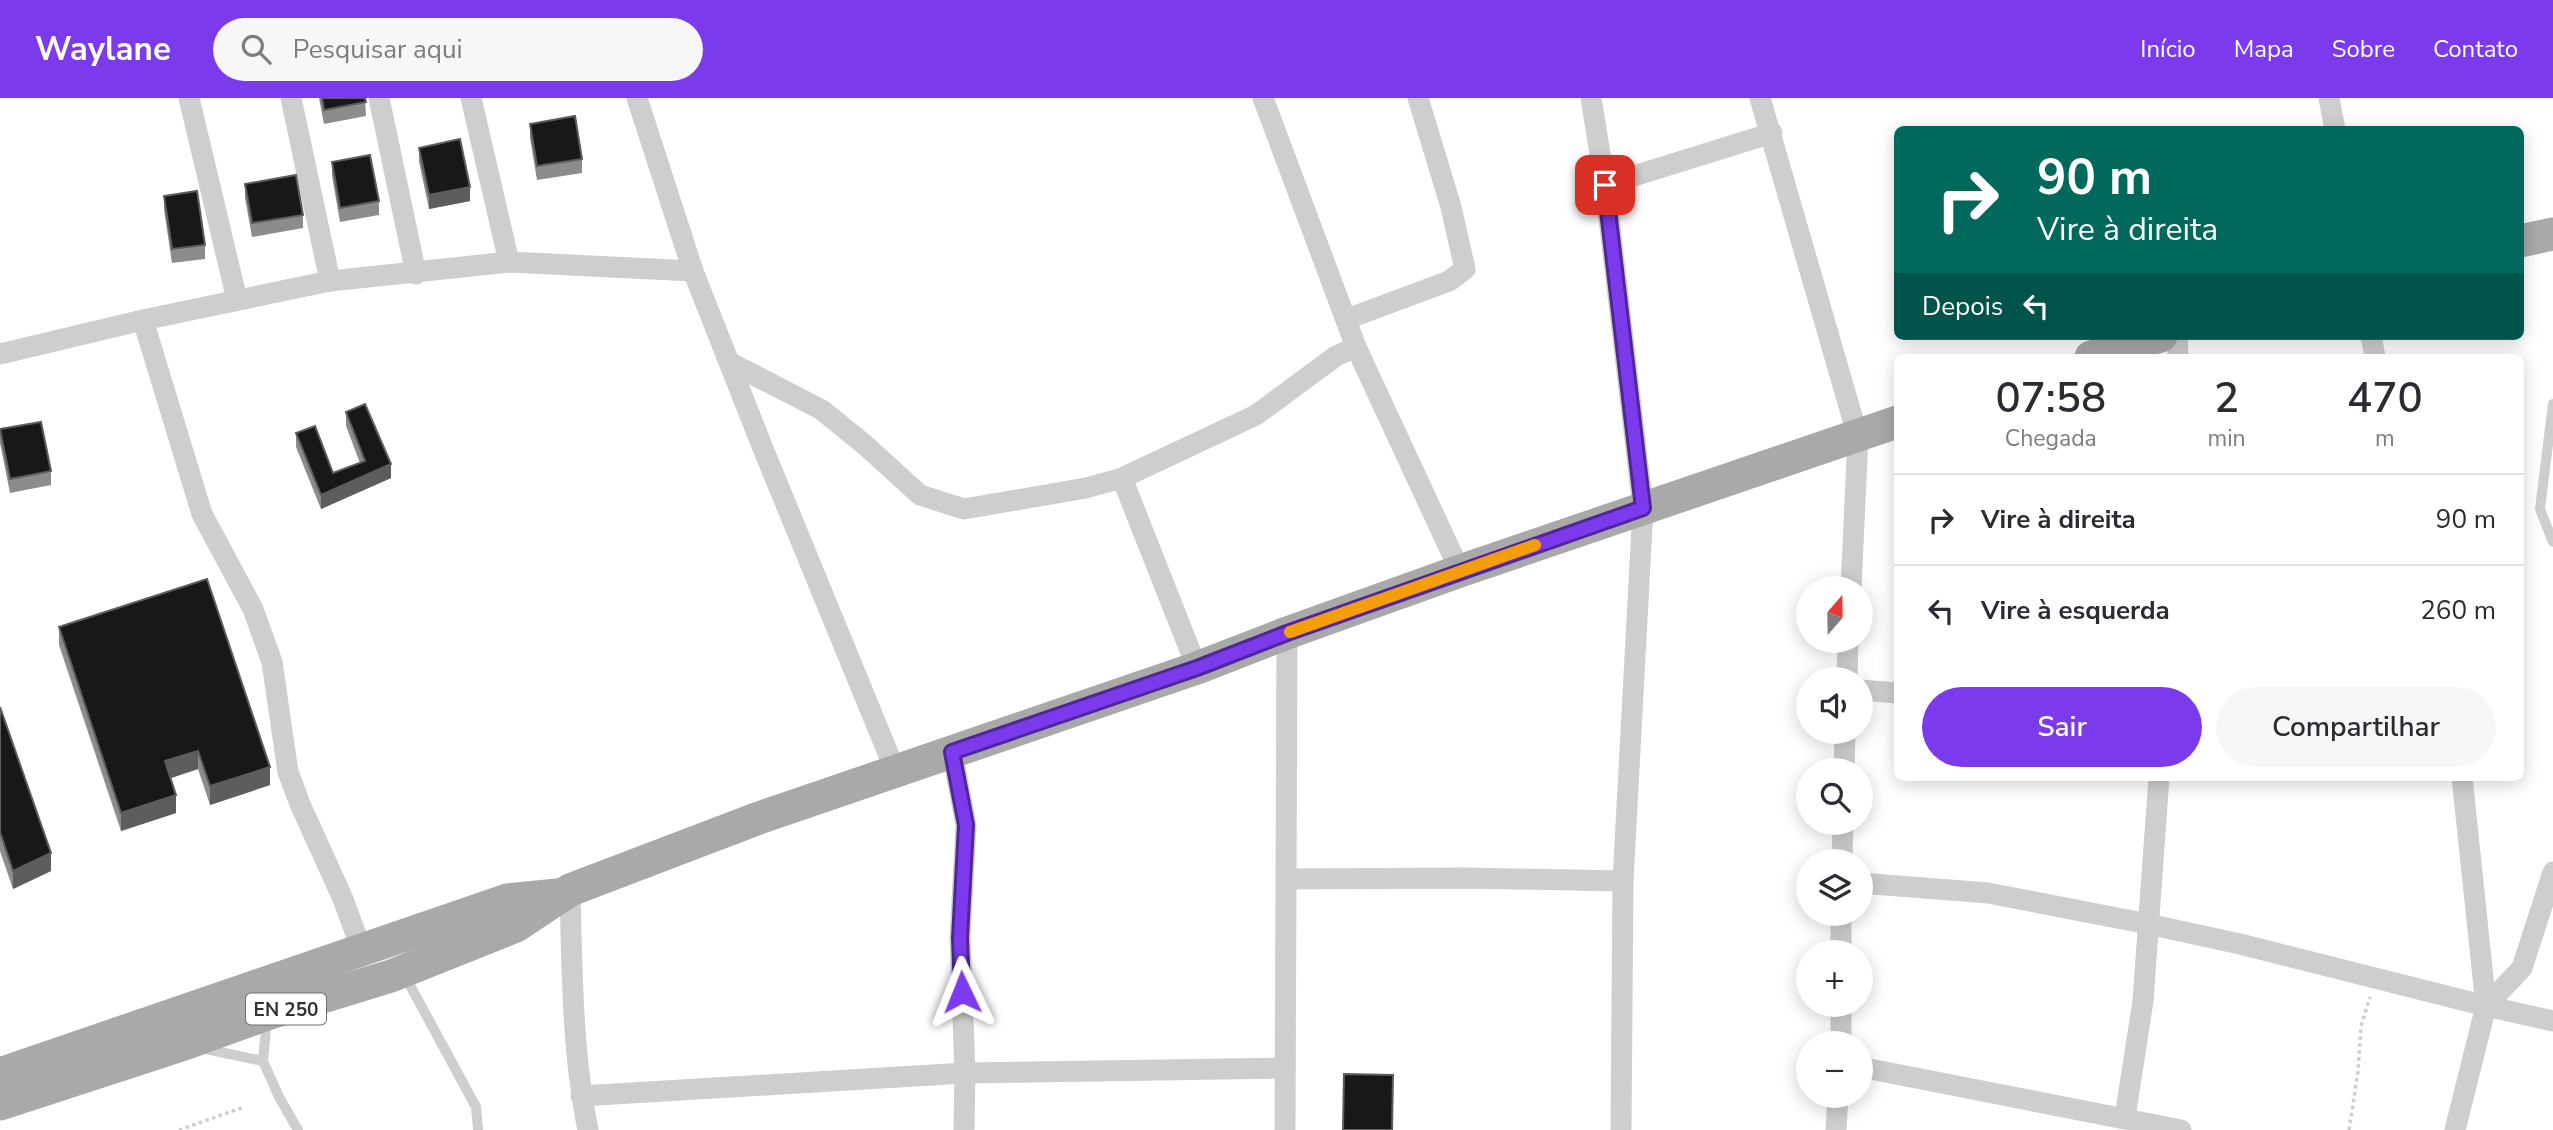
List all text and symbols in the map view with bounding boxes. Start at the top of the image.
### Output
search box [213,18,703,81]
text: Waylane [35,27,171,72]
icon: search [237,30,275,68]
text: Pesquisar aqui [293,32,463,67]
text: Início [2140,33,2196,65]
text: Mapa [2234,33,2294,65]
text: Sobre [2332,33,2395,65]
text: Contato [2433,33,2518,65]
text: 90 m [2037,144,2152,211]
icon: right [1922,154,2013,245]
pin [1575,155,1635,215]
icon: arrive [1586,166,1624,204]
text: Vire à direita [2037,208,2218,251]
icon: left [2017,287,2055,325]
text: Depois [1922,289,2003,324]
text: 07:58 [1995,370,2106,427]
text: 2 [2214,370,2239,427]
text: 470 [2347,370,2423,427]
text: Chegada [2005,423,2097,454]
text: min [2208,423,2246,454]
text: m [2375,423,2395,454]
icon: right [1922,501,1960,539]
text: Vire à direita [1981,502,2136,537]
text: 90 m [2436,502,2496,537]
north arrow [1796,576,1872,653]
map controls [1796,576,1873,1108]
icon: left [1922,592,1960,630]
text: Vire à esquerda [1981,593,2170,628]
text: 260 m [2420,593,2496,628]
button: sound [1796,667,1873,744]
button: Sair [1922,687,2202,767]
button: Compartilhar [2216,687,2496,767]
button: search [1796,758,1873,835]
button: layers [1796,849,1873,926]
button: + [1796,940,1873,1017]
position arrow [925,955,999,1029]
road number: EN 250 [246,994,326,1024]
button: − [1796,1031,1873,1108]

